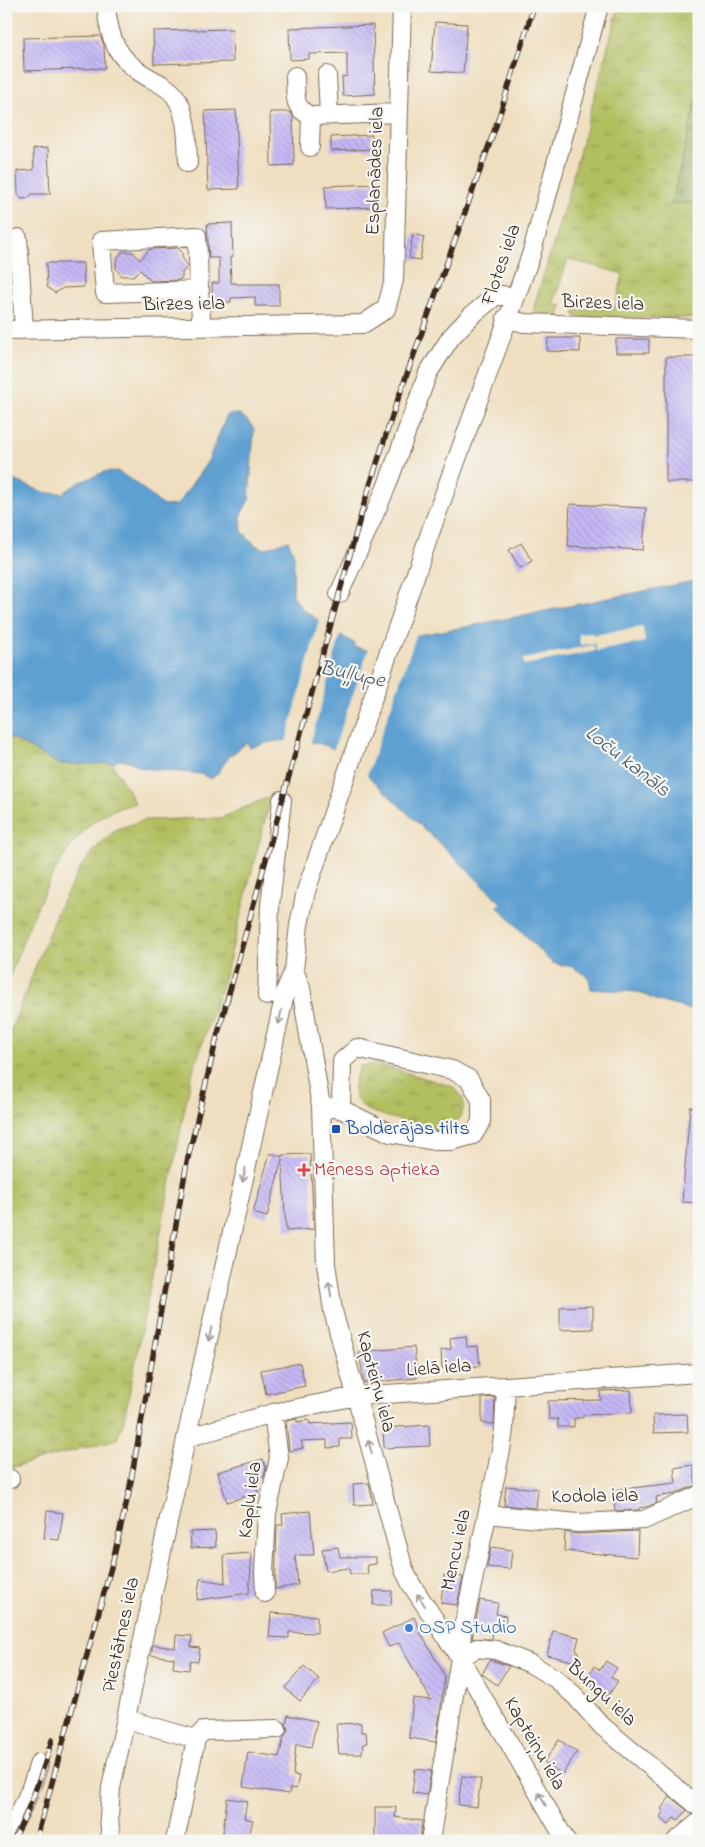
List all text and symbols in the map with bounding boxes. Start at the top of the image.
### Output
street label: Esplanādes iela [359,106,393,236]
street label: Flotes iela [474,220,529,311]
street label: Birzes iela [560,288,645,320]
street label: Birzes iela [142,290,225,320]
water label: Buļļupe [317,653,389,697]
water label: Loču kanāls [578,719,676,805]
one-way arrow [275,1008,284,1024]
place label: Bolderājas tilts [345,1115,470,1144]
marker: Bolderājas tilts [330,1123,342,1135]
place label: Mēness aptieka [314,1156,440,1185]
marker: Mēness aptieka [298,1164,310,1176]
one-way arrow [239,1167,249,1183]
one-way arrow [324,1282,334,1298]
one-way arrow [205,1325,214,1341]
street label: Kapteiņu iela [348,1328,402,1436]
street label: Lielā iela [405,1352,473,1386]
one-way arrow [365,1439,375,1455]
street label: Kapļu iela [231,1460,271,1540]
street label: Kodola iela [551,1482,639,1512]
street label: Mencu iela [434,1506,480,1594]
street label: Piestātnes iela [96,1575,148,1695]
one-way arrow [416,1593,426,1607]
place label: OSP Studio [419,1614,517,1643]
marker: OSP Studio [403,1622,415,1634]
street label: Bungu iela [558,1653,643,1735]
street label: Kapteiņu iela [496,1692,572,1796]
one-way arrow [536,1792,546,1806]

